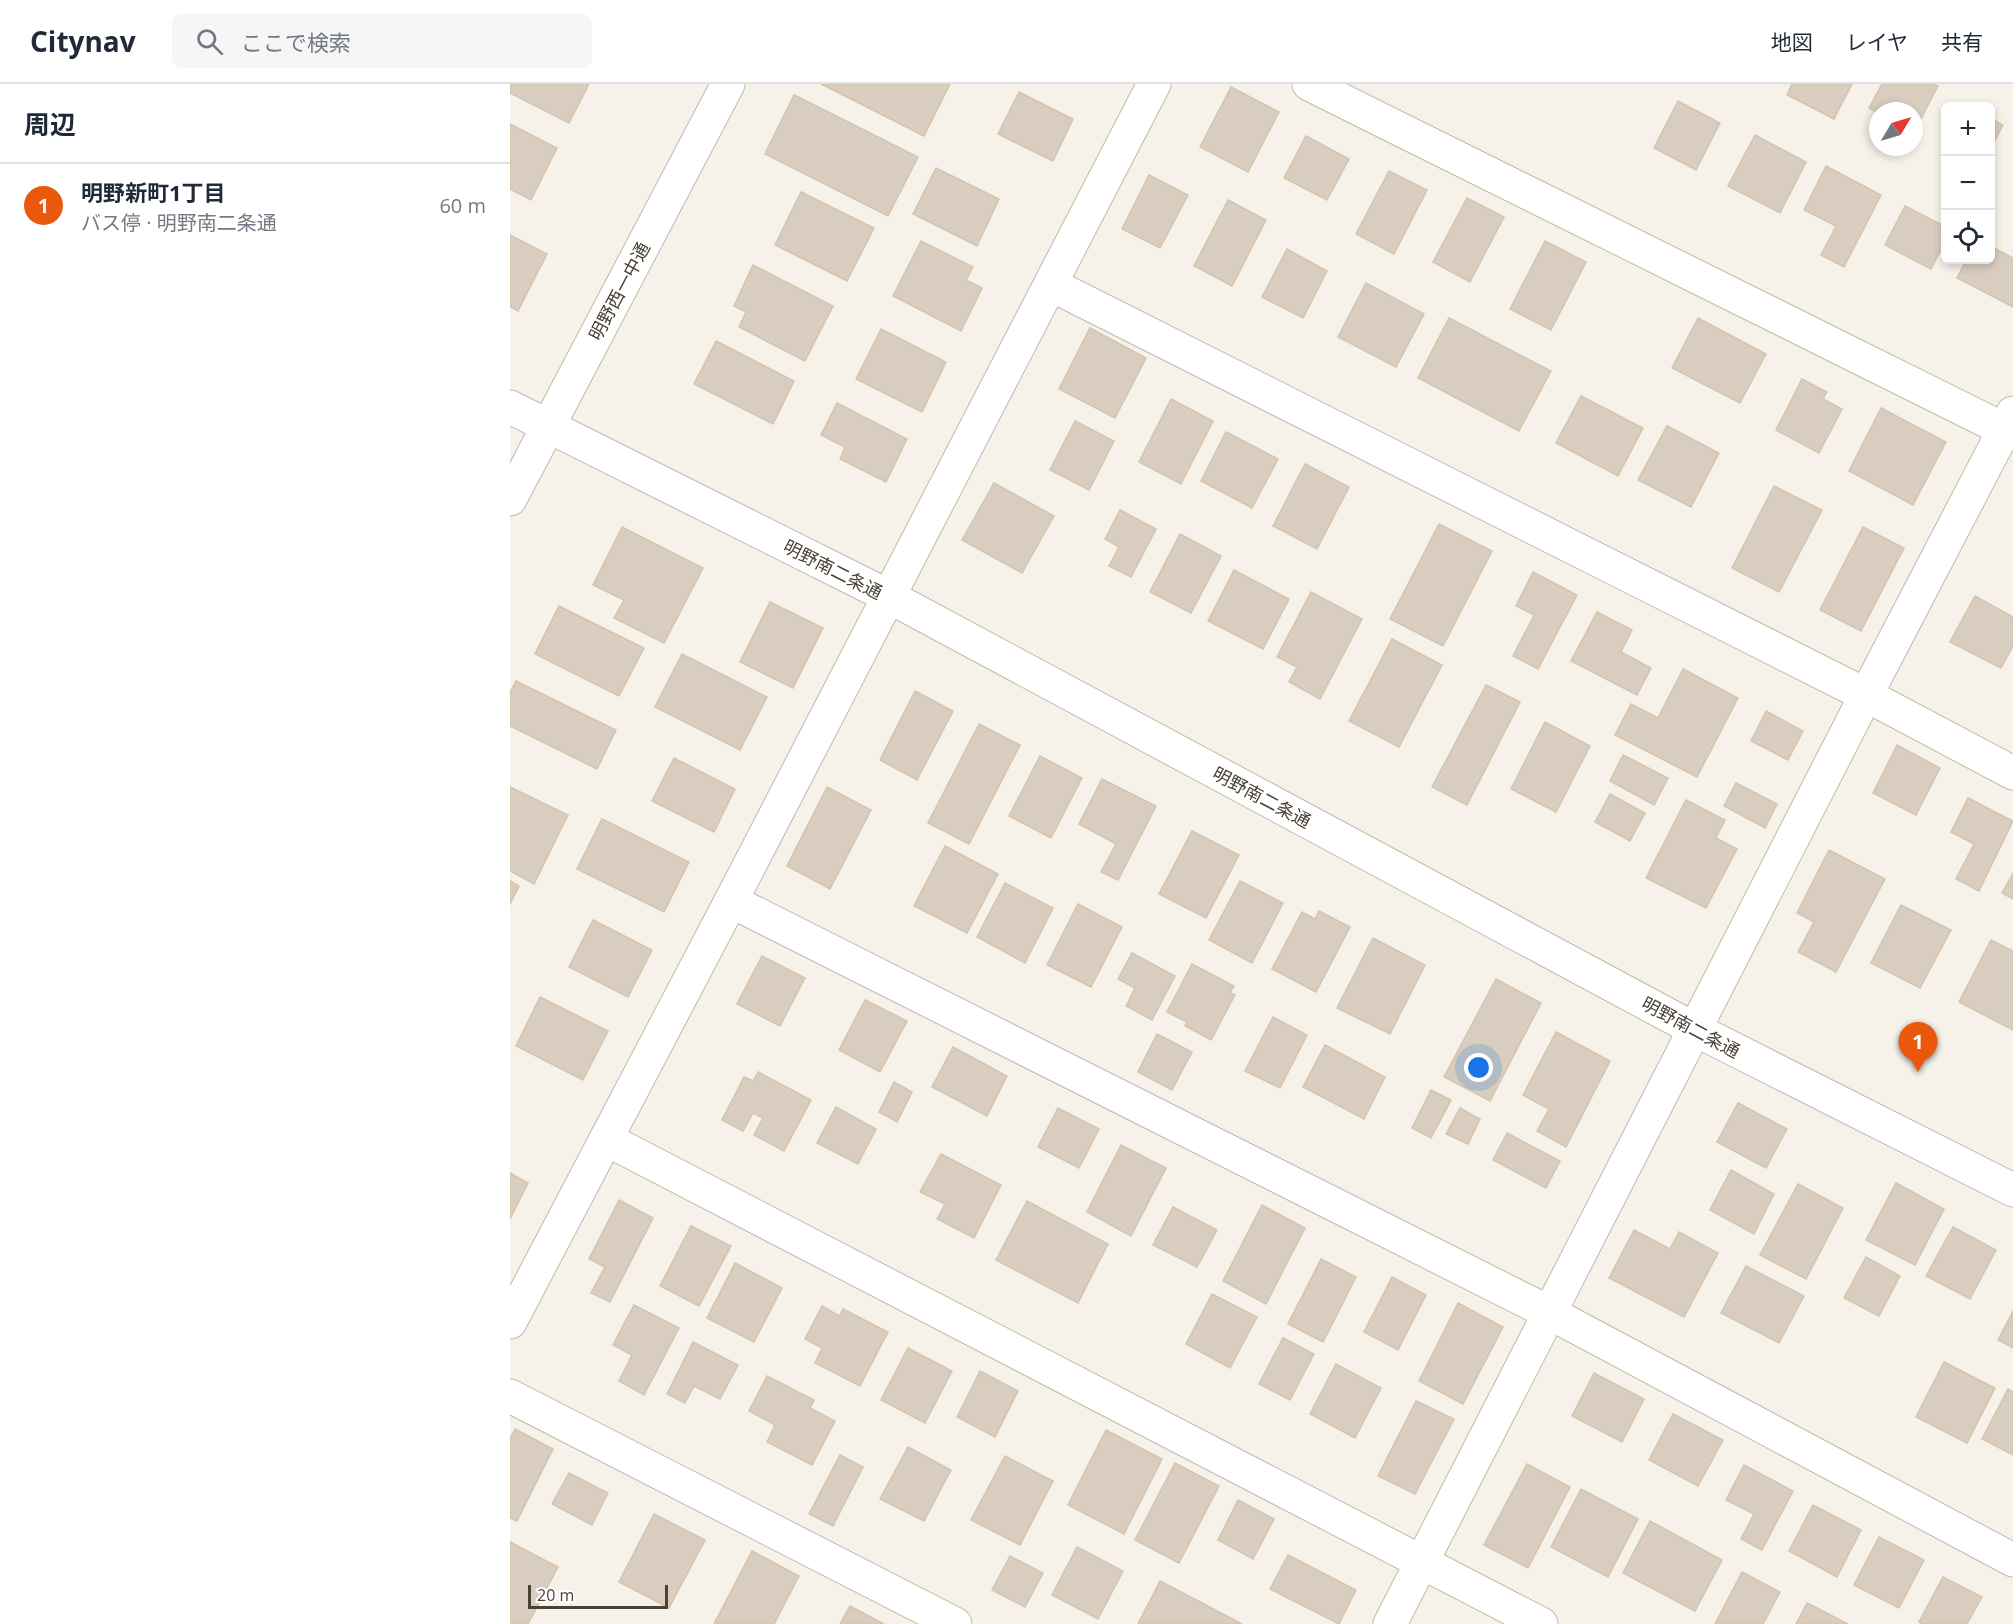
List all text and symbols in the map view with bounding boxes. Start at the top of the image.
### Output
search box [172,14,592,68]
text: Citynav [30,22,136,60]
icon: search [193,25,226,58]
text: ここで検索 [241,27,351,57]
text: 地図 [1771,28,1813,56]
text: レイヤ [1846,28,1908,56]
text: 共有 [1941,28,1983,56]
north arrow [1869,102,1923,156]
map controls [1941,102,1995,264]
button: + [1941,102,1995,156]
text: 周辺 [24,106,76,142]
button: − [1941,156,1995,210]
text: 明野新町1丁目 [81,177,226,207]
text: 1 [38,192,49,219]
text: 60 m [439,192,486,219]
text: バス停 · 明野南二条通 [81,209,277,236]
button: locate [1941,210,1995,264]
street label: 明野西一中通 [583,238,655,344]
street label: 明野南二条通 [779,534,887,604]
street label: 明野南二条通 [1209,761,1315,833]
street label: 明野南二条通 [1638,991,1744,1063]
pin: 1 [1898,1022,1938,1072]
your location [1464,1053,1493,1082]
scale bar [528,1582,668,1610]
text: 20 m [537,1584,574,1606]

